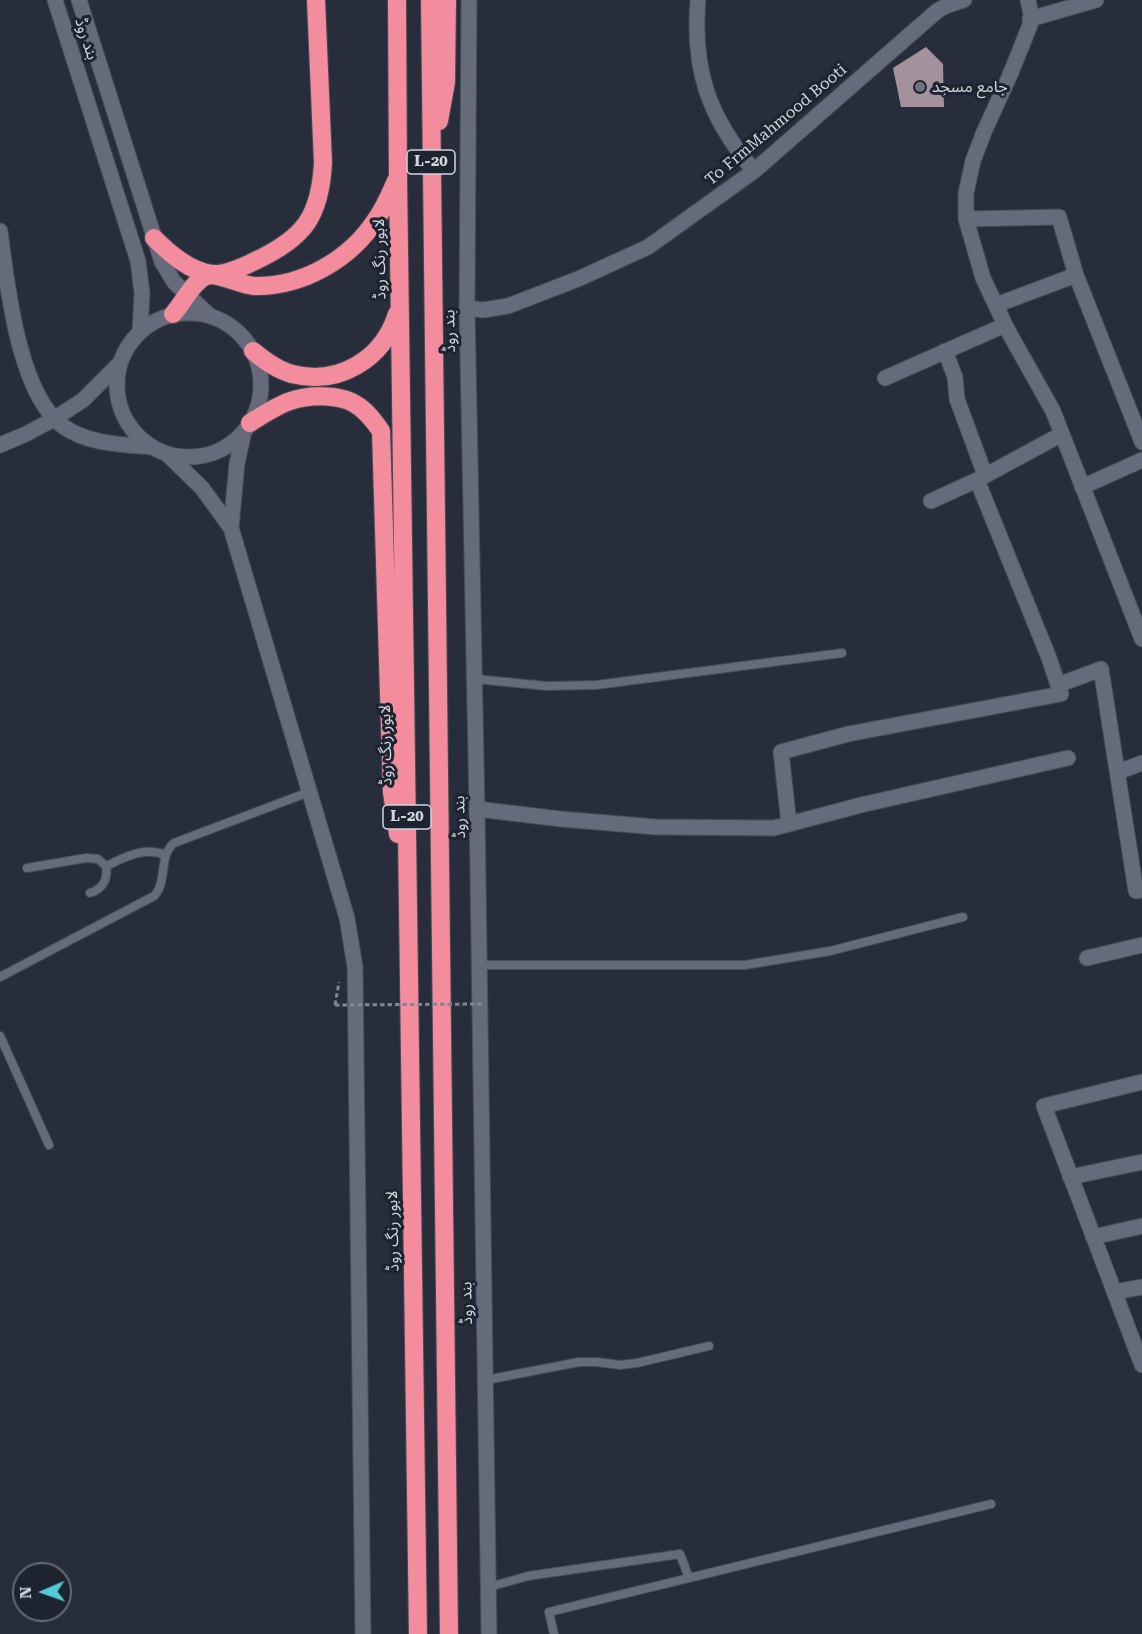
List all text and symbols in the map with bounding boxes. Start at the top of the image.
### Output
street label: بند روڈ [70,16,102,62]
street label: To FrmMahmood Booti [702,60,850,190]
place label: جامع مسجد [932,77,1008,97]
marker: جامع مسجد [913,80,927,94]
road number: L-20 [407,150,455,174]
street label: لاہور رنگ روڈ [370,218,390,300]
street label: بند روڈ [440,309,460,353]
street label: لاہور رنگ روڈ [376,704,396,786]
street label: بند روڈ [450,795,470,839]
road number: L-20 [383,805,431,829]
street label: لاہور رنگ روڈ [383,1190,403,1272]
street label: بند روڈ [457,1281,477,1325]
north arrow [12,1562,72,1622]
text: N [16,1586,35,1599]

